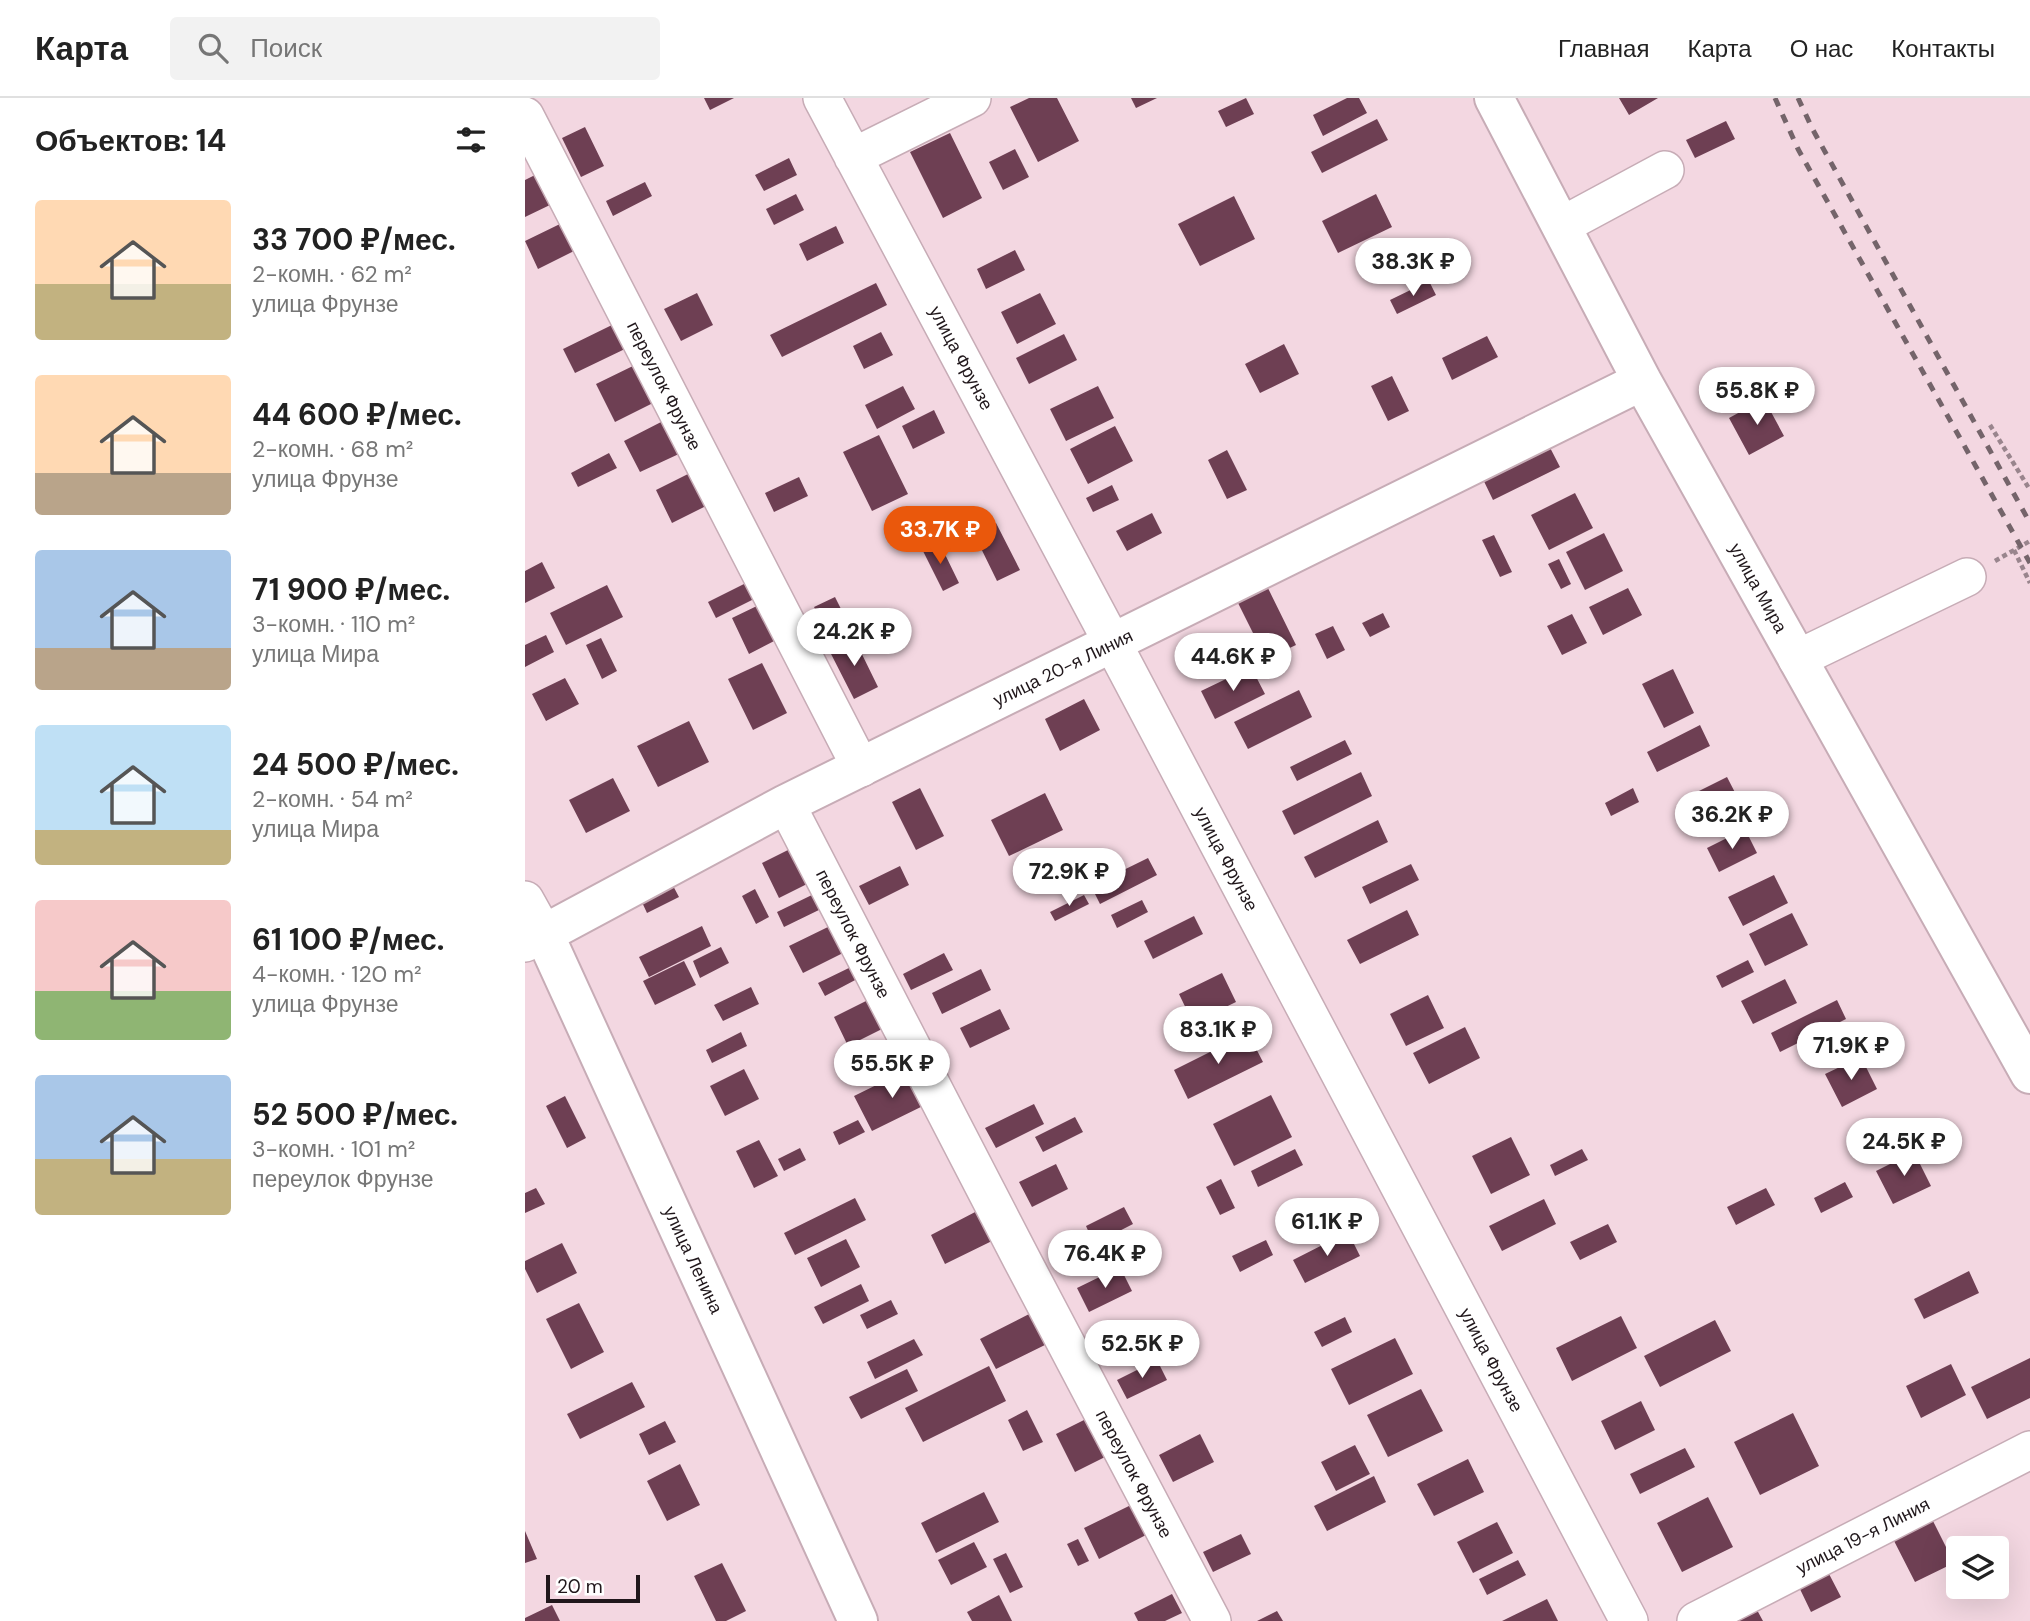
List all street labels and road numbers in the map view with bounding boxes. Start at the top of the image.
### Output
street label: улица Фрунзе [923,302,999,414]
street label: переулок Фрунзе [621,317,707,455]
street label: улица Мира [1723,539,1793,638]
street label: улица 20-я Линия [989,624,1137,712]
street label: улица Фрунзе [1188,803,1264,915]
street label: переулок Фрунзе [810,865,896,1003]
street label: улица Ленина [658,1202,729,1319]
street label: улица Фрунзе [1453,1304,1529,1416]
street label: переулок Фрунзе [1090,1406,1178,1542]
street label: улица 19-я Линия [1792,1492,1934,1580]

